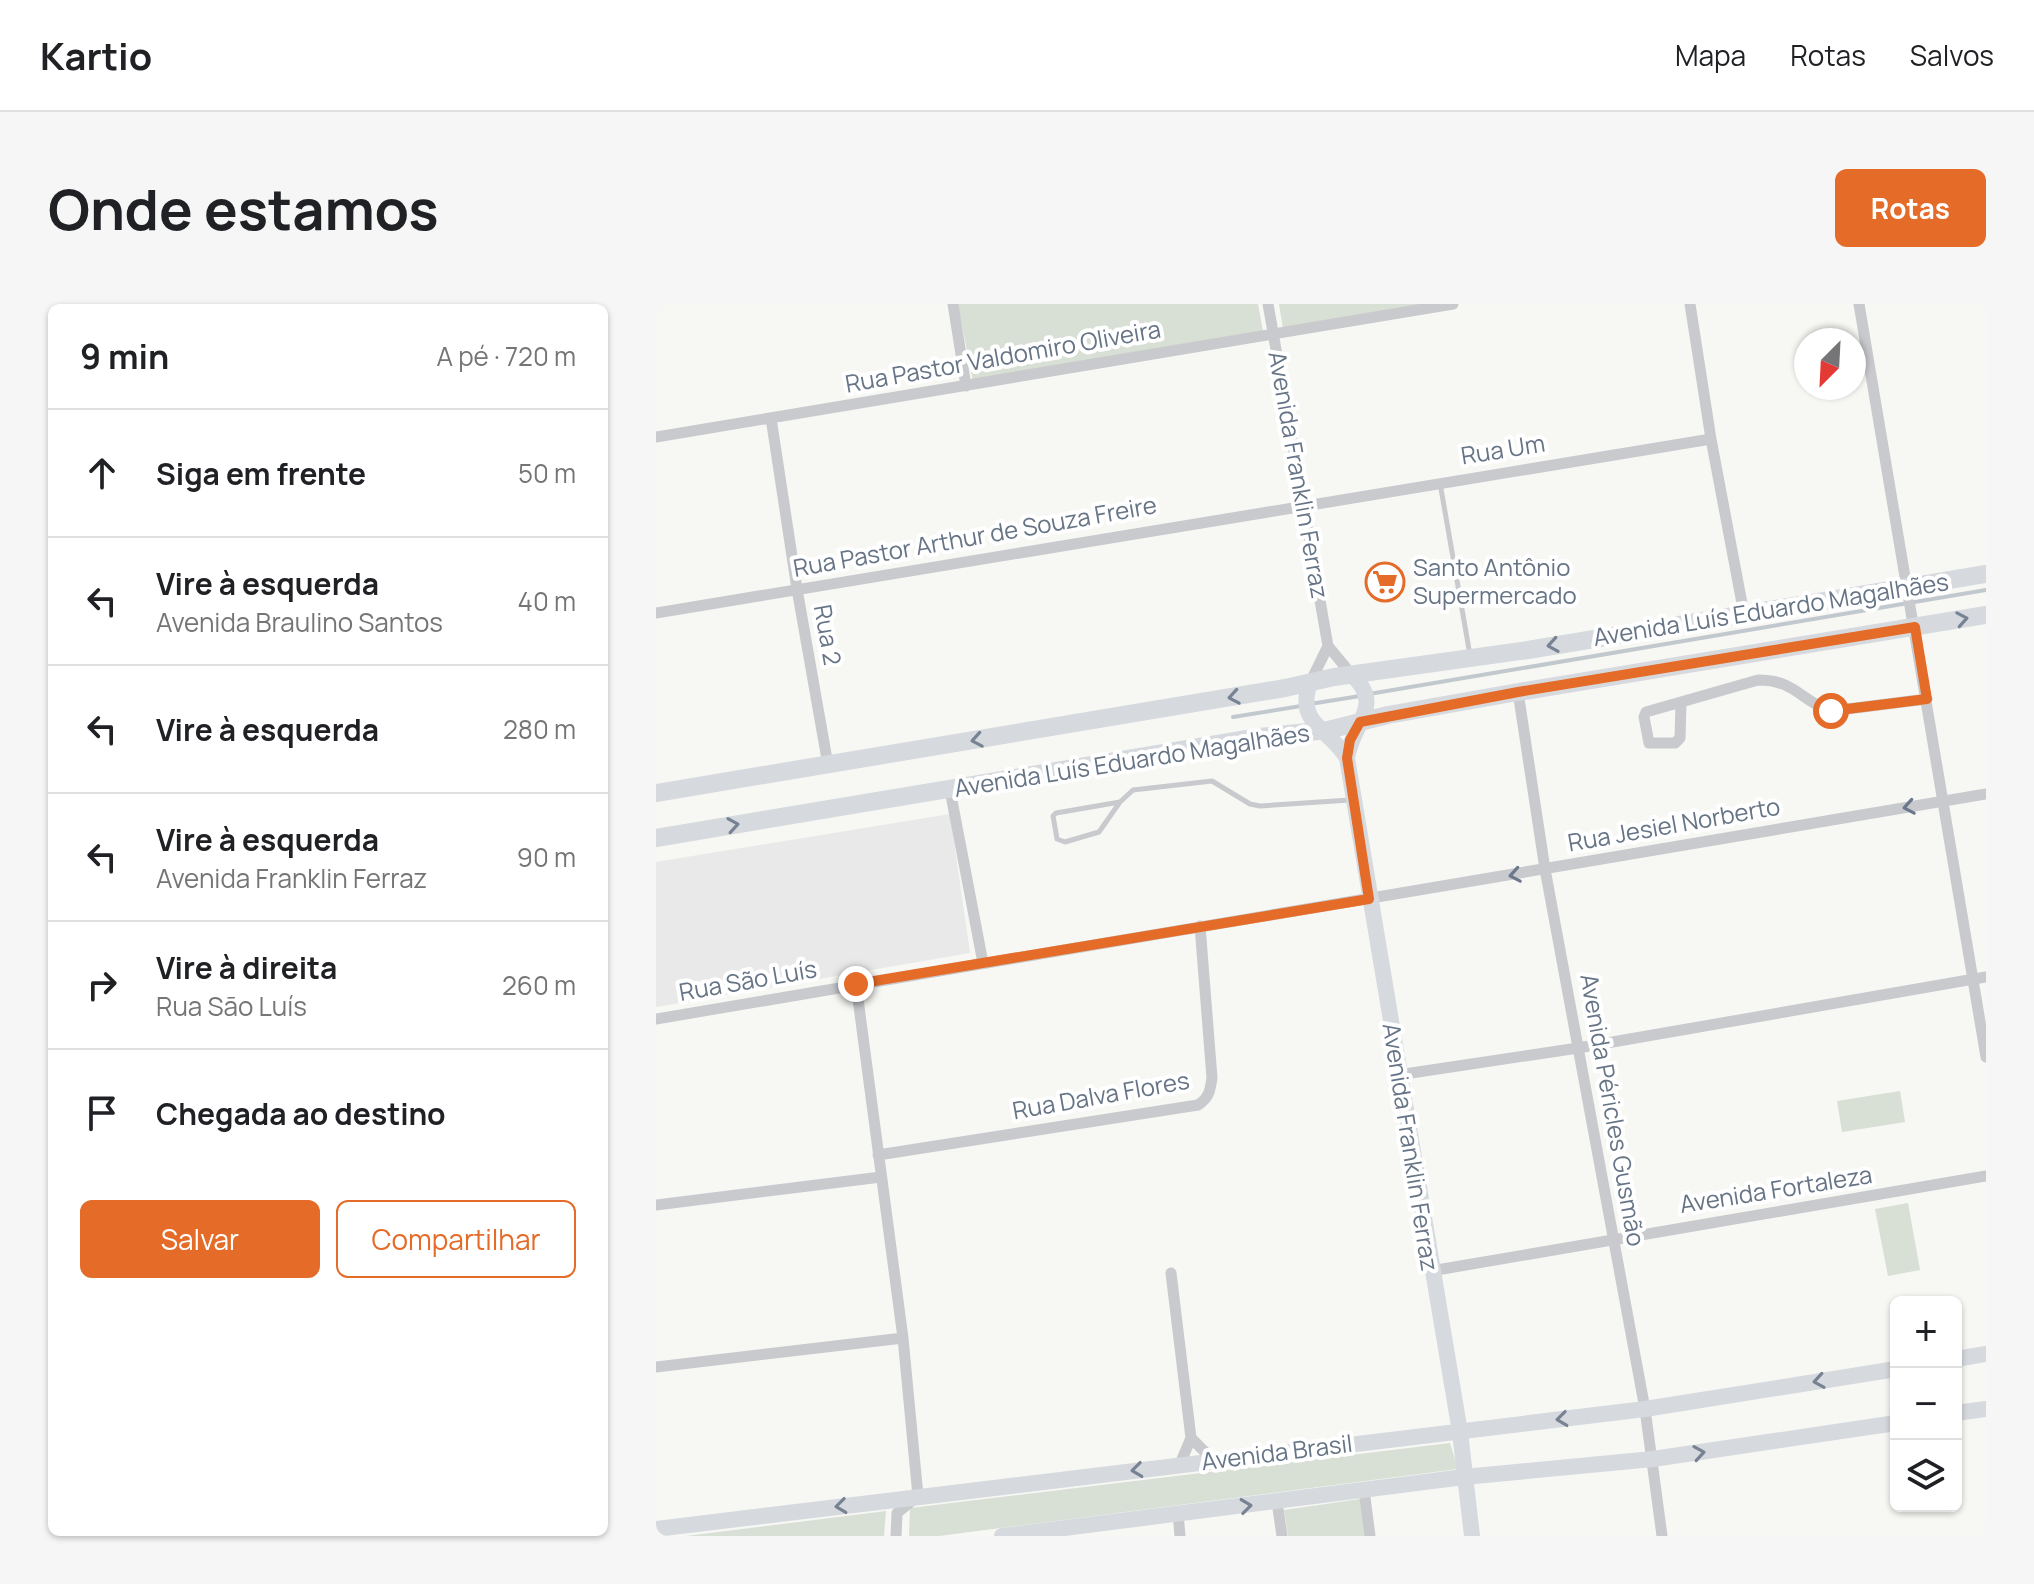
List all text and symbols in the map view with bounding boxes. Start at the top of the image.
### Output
text: Kartio [40,29,152,81]
text: Mapa [1675,36,1746,74]
text: Rotas [1790,36,1866,74]
text: Salvos [1910,36,1994,74]
button: Rotas [1835,169,1986,247]
text: Onde estamos [48,170,439,247]
street label: Rua Pastor Valdomiro Oliveira [842,312,1163,400]
north arrow [1794,328,1866,400]
text: 9 min [80,333,169,379]
text: A pé · 720 m [436,338,576,374]
street label: Avenida Franklin Ferraz [1261,349,1337,601]
street label: Rua Um [1458,426,1547,471]
icon: ahead [80,451,124,495]
text: Siga em frente [156,453,366,494]
text: 50 m [518,455,576,491]
street label: Rua Pastor Arthur de Souza Freire [790,487,1159,584]
place label: Santo Antônio Supermercado [1413,550,1577,611]
supermarket icon: Santo Antônio Supermercado [1364,561,1406,603]
text: Vire à esquerda [156,563,379,604]
street label: Avenida Luís Eduardo Magalhães [1591,564,1951,653]
icon: left [80,579,124,623]
text: 40 m [518,583,576,619]
street label: Rua 2 [807,602,850,668]
text: Avenida Braulino Santos [156,604,443,640]
one-way arrow [1955,612,1968,629]
one-way arrow [1546,636,1560,653]
one-way arrow [1227,688,1240,705]
route start [1813,693,1849,729]
icon: left [80,707,124,751]
text: Vire à esquerda [156,709,379,750]
text: 280 m [503,711,576,747]
street label: Avenida Luís Eduardo Magalhães [952,715,1312,804]
one-way arrow [970,731,984,748]
street label: Rua Jesiel Norberto [1565,789,1782,858]
one-way arrow [1902,798,1916,815]
one-way arrow [726,817,740,834]
text: Vire à esquerda [156,819,379,860]
icon: left [80,835,124,879]
text: 90 m [517,839,576,875]
text: Avenida Franklin Ferraz [156,860,427,896]
one-way arrow [1508,865,1522,882]
text: Vire à direita [156,947,337,988]
street label: Rua São Luís [676,951,819,1008]
icon: right [80,963,124,1007]
route end [838,966,874,1002]
text: 260 m [502,967,576,1003]
street label: Avenida Péricles Gusmão [1573,971,1654,1249]
text: Rua São Luís [156,988,307,1024]
street label: Avenida Franklin Ferraz [1376,1020,1447,1273]
street label: Rua Dalva Flores [1010,1063,1192,1126]
icon: arrive [80,1091,124,1135]
text: Chegada ao destino [156,1093,446,1134]
street label: Avenida Fortaleza [1677,1157,1874,1220]
button: Salvar [80,1200,320,1278]
button: Compartilhar [336,1200,576,1278]
map controls [1890,1296,1962,1512]
button: + [1890,1296,1962,1368]
button: − [1890,1368,1962,1440]
one-way arrow [1812,1372,1826,1389]
one-way arrow [1555,1411,1568,1428]
street label: Avenida Brasil [1199,1426,1354,1477]
button: layers [1890,1440,1962,1512]
one-way arrow [1692,1445,1706,1462]
one-way arrow [1130,1461,1143,1478]
one-way arrow [834,1497,847,1514]
one-way arrow [1240,1497,1253,1514]

